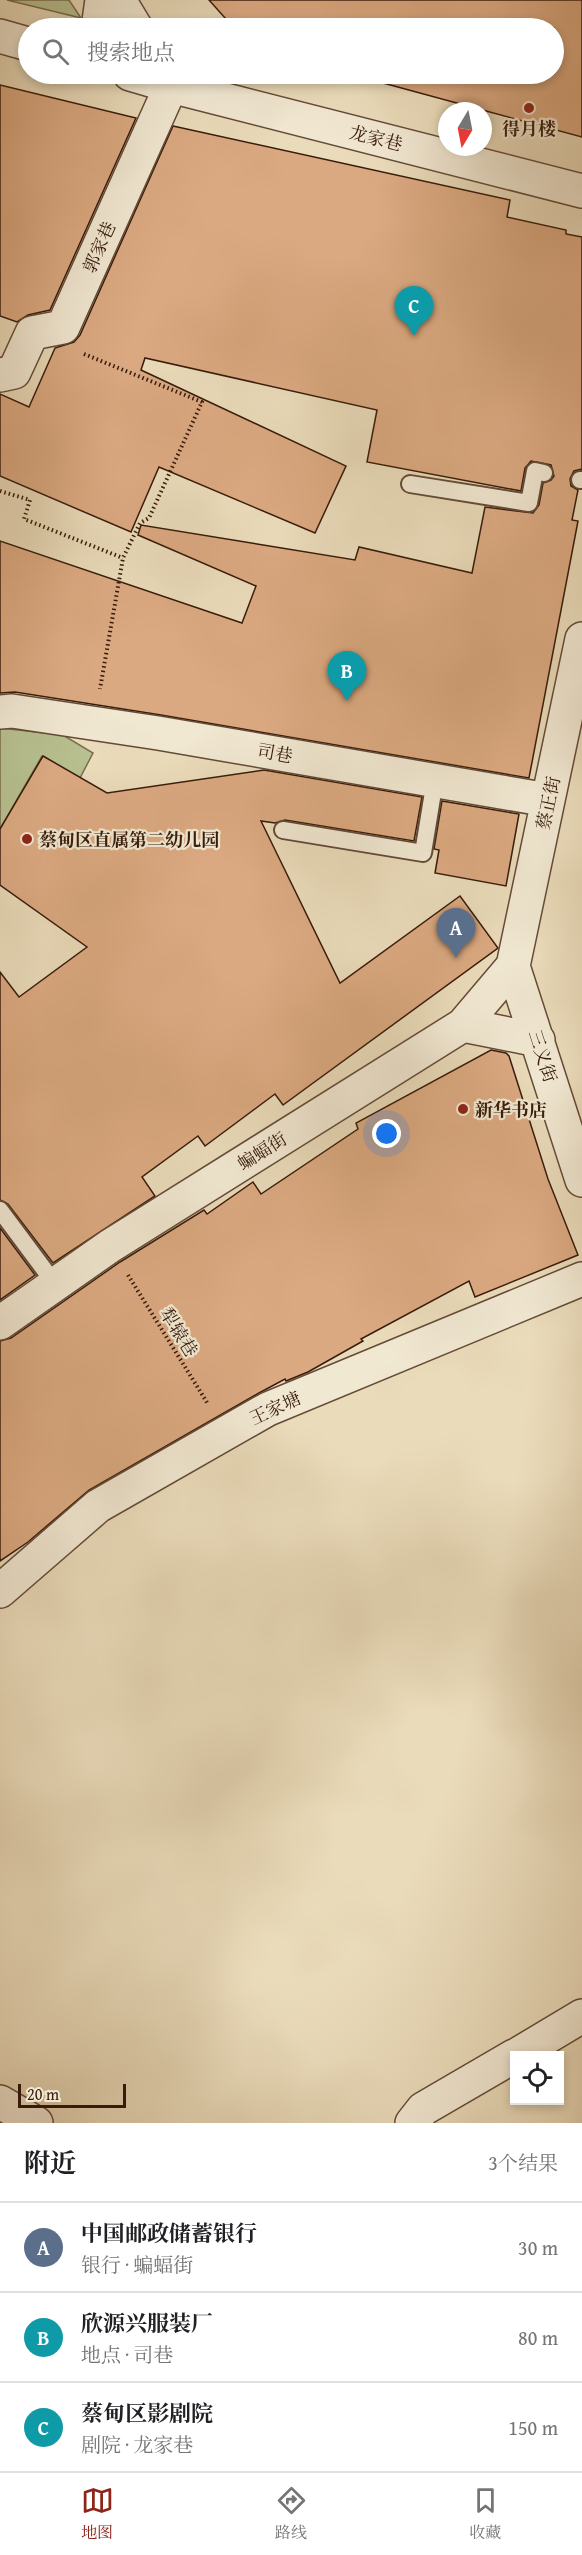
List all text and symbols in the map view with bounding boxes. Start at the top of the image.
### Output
search box [18,18,564,84]
icon: search [39,35,72,68]
text: 搜索地点 [87,36,175,68]
marker: 得月楼 [522,101,536,115]
north arrow [438,102,492,156]
place label: 得月楼 [502,115,556,142]
street label: 龙家巷 [347,118,405,158]
street label: 郭家巷 [76,217,122,277]
pin: C [394,286,434,336]
pin: B [328,652,366,701]
street label: 司巷 [255,737,295,769]
street label: 蔡正街 [529,774,567,832]
place label: 蔡甸区直属第二幼儿园 [39,826,219,853]
marker: 蔡甸区直属第二幼儿园 [20,832,34,846]
pin: A [436,908,476,958]
street label: 三义街 [522,1026,564,1086]
place label: 新华书店 [475,1096,547,1123]
marker: 新华书店 [456,1102,470,1116]
your location [372,1119,401,1148]
street label: 蝙蝠街 [232,1125,292,1177]
street label: 犁辕巷 [153,1302,205,1362]
street label: 王家塘 [245,1384,305,1432]
map controls [510,2051,564,2105]
button: locate [510,2051,564,2105]
scale bar [18,2081,126,2108]
text: 20 m [27,2082,59,2106]
text: 附近 [24,2143,76,2182]
text: 3个结果 [488,2148,558,2177]
text: 中国邮政储蓄银行 [81,2217,257,2249]
text: A [37,2233,50,2262]
text: 30 m [518,2233,558,2262]
text: 银行 · 蝙蝠街 [81,2250,193,2279]
text: 欣源兴服装厂 [81,2307,213,2339]
text: B [37,2323,50,2352]
text: 80 m [518,2323,558,2352]
text: 地点 · 司巷 [81,2340,173,2369]
text: 蔡甸区影剧院 [81,2397,213,2429]
text: C [38,2413,49,2442]
text: 150 m [508,2413,558,2442]
text: 剧院 · 龙家巷 [81,2430,193,2459]
tab: 地图 [81,2484,114,2544]
tab: 路线 [275,2484,308,2544]
tab: 收藏 [469,2484,502,2544]

